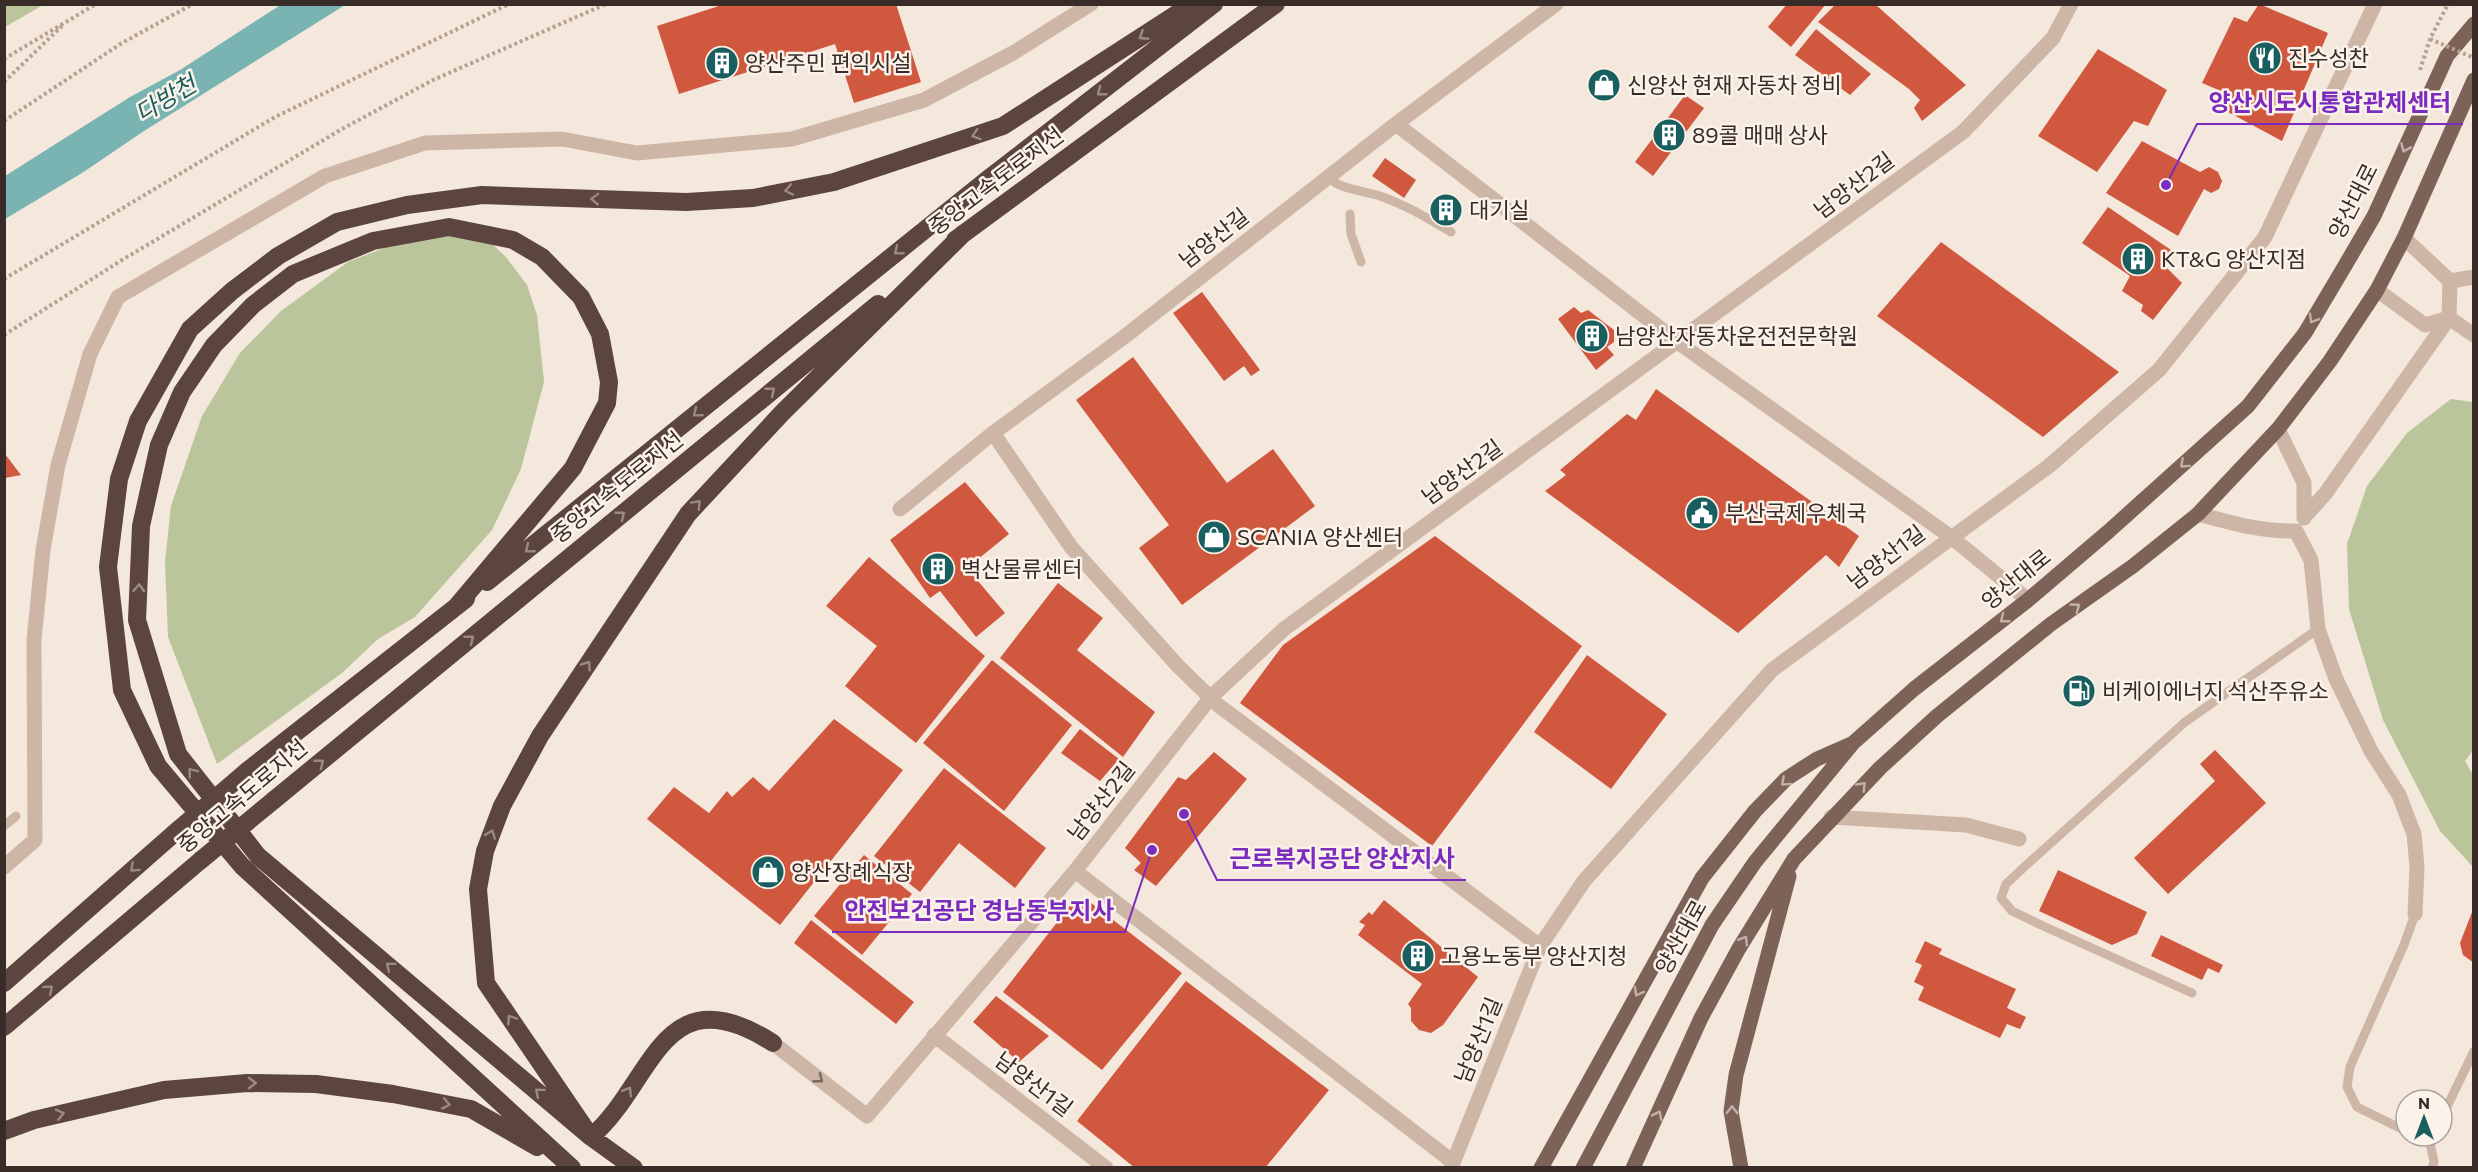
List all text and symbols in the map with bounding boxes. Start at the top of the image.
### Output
one-way arrow [1139,29,1150,40]
restaurant icon: 진수성찬 [2247,40,2283,76]
place label: 진수성찬 [2288,44,2369,71]
building icon: 양산주민 편익시설 [704,45,740,81]
place label: 양산주민 편익시설 [745,49,911,76]
water label: 다방천 [129,67,204,127]
shop icon: 신양산 현재 자동차 정비 [1586,67,1622,103]
place label: 신양산 현재 자동차 정비 [1627,71,1842,98]
callout: 양산시도시통합관제센터 [2197,82,2463,124]
one-way arrow [1097,84,1108,95]
text: 양산시도시통합관제센터 [2209,87,2451,116]
building icon: 89콜 매매 상사 [1651,117,1687,153]
street label: 중앙고속도로지선 [923,121,1068,240]
place label: 89콜 매매 상사 [1692,121,1828,148]
one-way arrow [971,128,982,140]
one-way arrow [2400,141,2412,152]
street label: 남양산2길 [1808,146,1899,223]
street label: 양산대로 [2322,159,2383,243]
one-way arrow [785,183,795,196]
building icon: 대기실 [1428,192,1464,228]
one-way arrow [591,193,600,205]
place label: 대기실 [1469,196,1530,223]
street label: 남양산길 [1173,202,1254,273]
building icon: KT&G 양산지점 [2120,241,2156,277]
one-way arrow [894,244,905,255]
place label: KT&G 양산지점 [2161,245,2306,272]
one-way arrow [2309,313,2320,323]
building icon: 남양산자동차운전전문학원 [1574,318,1610,354]
place label: 남양산자동차운전전문학원 [1615,322,1858,349]
one-way arrow [765,388,776,399]
one-way arrow [693,406,704,417]
street label: 중앙고속도로지선 [545,425,688,548]
street label: 남양산2길 [1416,433,1507,510]
one-way arrow [2180,457,2190,468]
public building icon: 부산국제우체국 [1684,495,1720,531]
place label: 부산국제우체국 [1725,499,1867,526]
one-way arrow [690,500,701,511]
one-way arrow [614,511,625,522]
shop icon: SCANIA 양산센터 [1196,519,1232,555]
street label: 남양산1길 [1841,519,1930,595]
place label: SCANIA 양산센터 [1237,523,1403,550]
one-way arrow [525,541,536,552]
street label: 양산대로 [1976,543,2056,615]
building icon: 벽산물류센터 [920,551,956,587]
place label: 벽산물류센터 [961,555,1082,582]
one-way arrow [132,583,145,592]
one-way arrow [2069,603,2080,614]
one-way arrow [2000,611,2011,622]
one-way arrow [463,635,474,646]
one-way arrow [580,661,592,671]
fuel station icon: 비케이에너지 석산주유소 [2061,673,2097,709]
place label: 비케이에너지 석산주유소 [2102,677,2329,704]
street label: 중앙고속도로지선 [171,733,312,858]
street label: 남양산2길 [1061,756,1140,846]
one-way arrow [313,759,324,770]
one-way arrow [188,767,199,778]
one-way arrow [1781,775,1792,786]
one-way arrow [1855,782,1866,792]
one-way arrow [484,829,497,840]
callout: 근로복지공단 양산지사 [1217,838,1466,880]
text: 근로복지공단 양산지사 [1229,843,1455,872]
shop icon: 양산장례식장 [750,854,786,890]
place label: 양산장례식장 [791,858,912,885]
one-way arrow [130,861,141,872]
callout: 안전보건공단 경남동부지사 [832,890,1125,932]
text: 안전보건공단 경남동부지사 [844,895,1114,924]
street label: 양산대로 [1649,895,1712,979]
one-way arrow [1737,936,1749,946]
building icon: 고용노동부 양산지청 [1400,938,1436,974]
place label: 고용노동부 양산지청 [1441,942,1627,969]
one-way arrow [386,962,397,973]
one-way arrow [42,985,53,996]
one-way arrow [1634,986,1645,996]
street label: 남양산1길 [1448,993,1507,1087]
one-way arrow [507,1015,518,1026]
street label: 남양산1길 [990,1046,1079,1122]
one-way arrow [813,1072,824,1083]
one-way arrow [248,1077,257,1089]
one-way arrow [620,1087,631,1098]
one-way arrow [535,1088,546,1099]
north arrow [2394,1088,2454,1148]
text: N [2418,1093,2430,1112]
one-way arrow [440,1097,450,1110]
one-way arrow [1726,1106,1738,1115]
one-way arrow [55,1108,65,1121]
one-way arrow [1651,1110,1663,1121]

